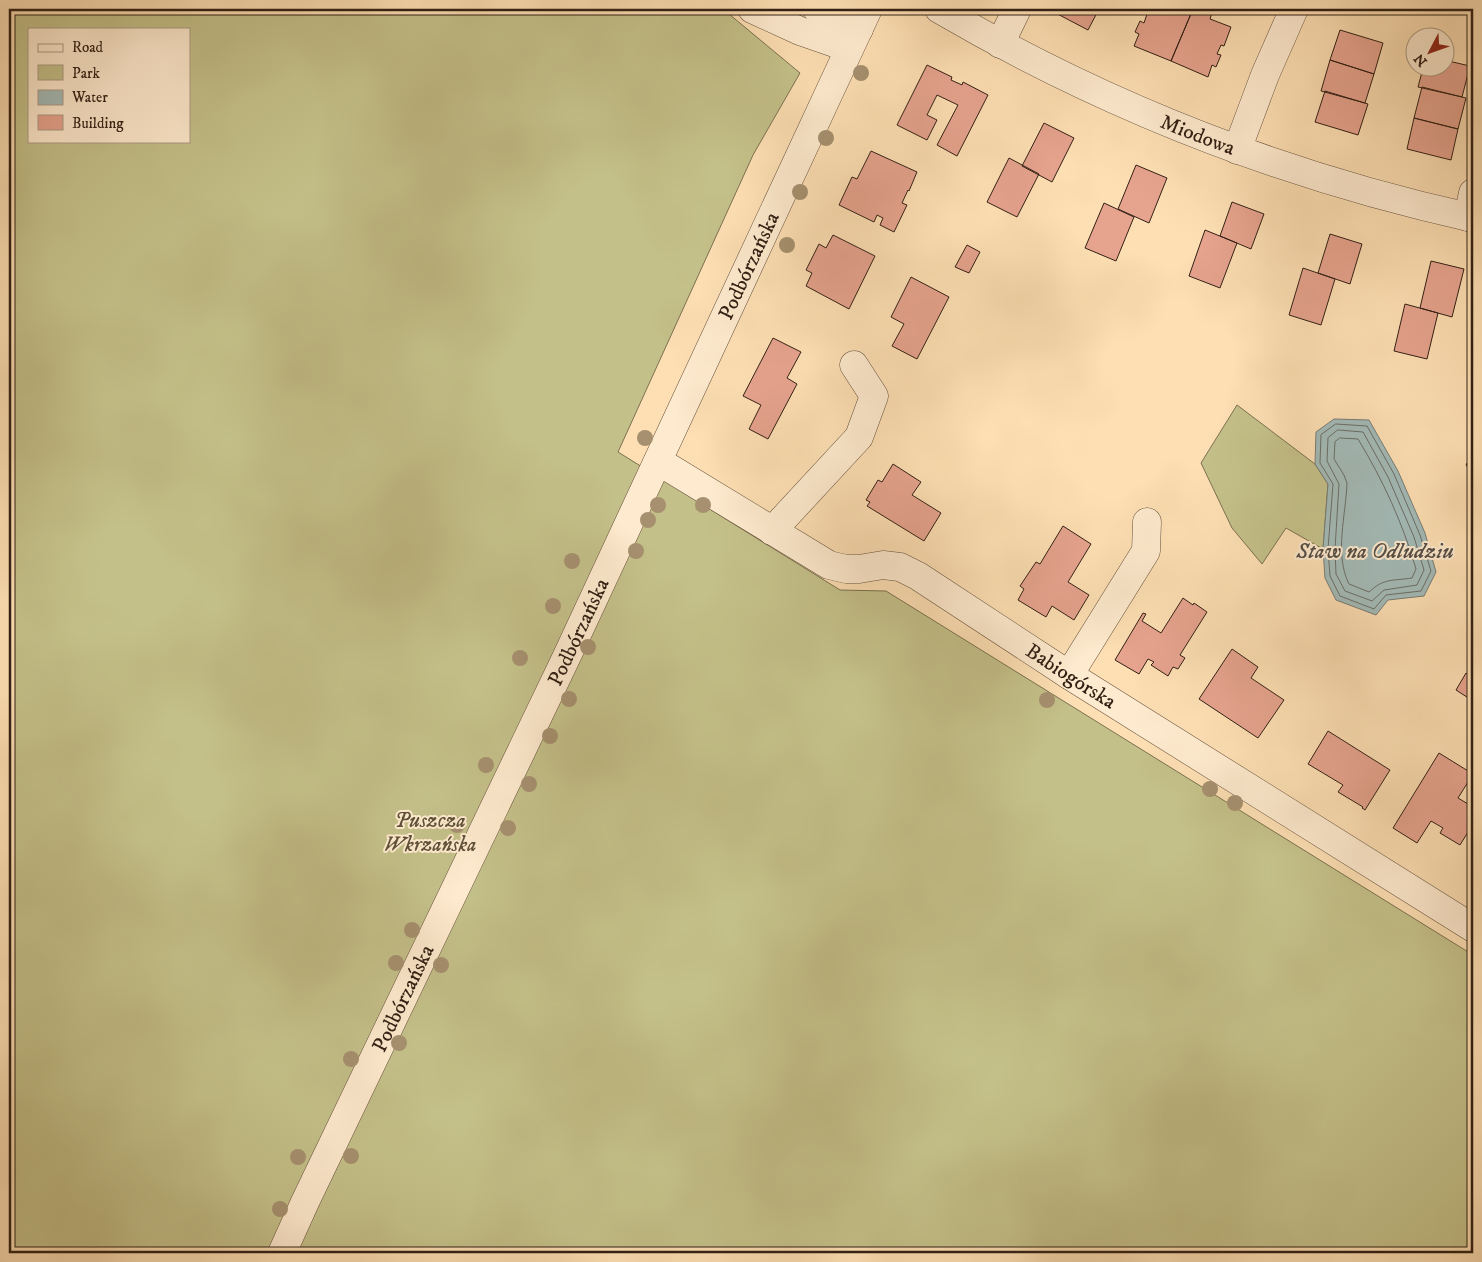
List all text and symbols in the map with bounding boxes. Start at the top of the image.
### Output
legend [28,28,190,142]
north arrow [1404,28,1454,78]
text: Road [72,38,104,57]
text: N [1410,49,1432,70]
text: Park [72,64,101,83]
text: Water [71,88,108,107]
street label: Miodowa [1156,109,1238,162]
text: Building [72,114,124,133]
street label: Podbórzańska [713,208,786,324]
water label: Staw na Odludziu [1295,538,1454,565]
street label: Podbórzańska [543,574,615,690]
street label: Babiogórska [1020,638,1121,715]
park label: Puszcza Wkrzańska [384,808,476,858]
street label: Podbórzańska [367,941,440,1056]

